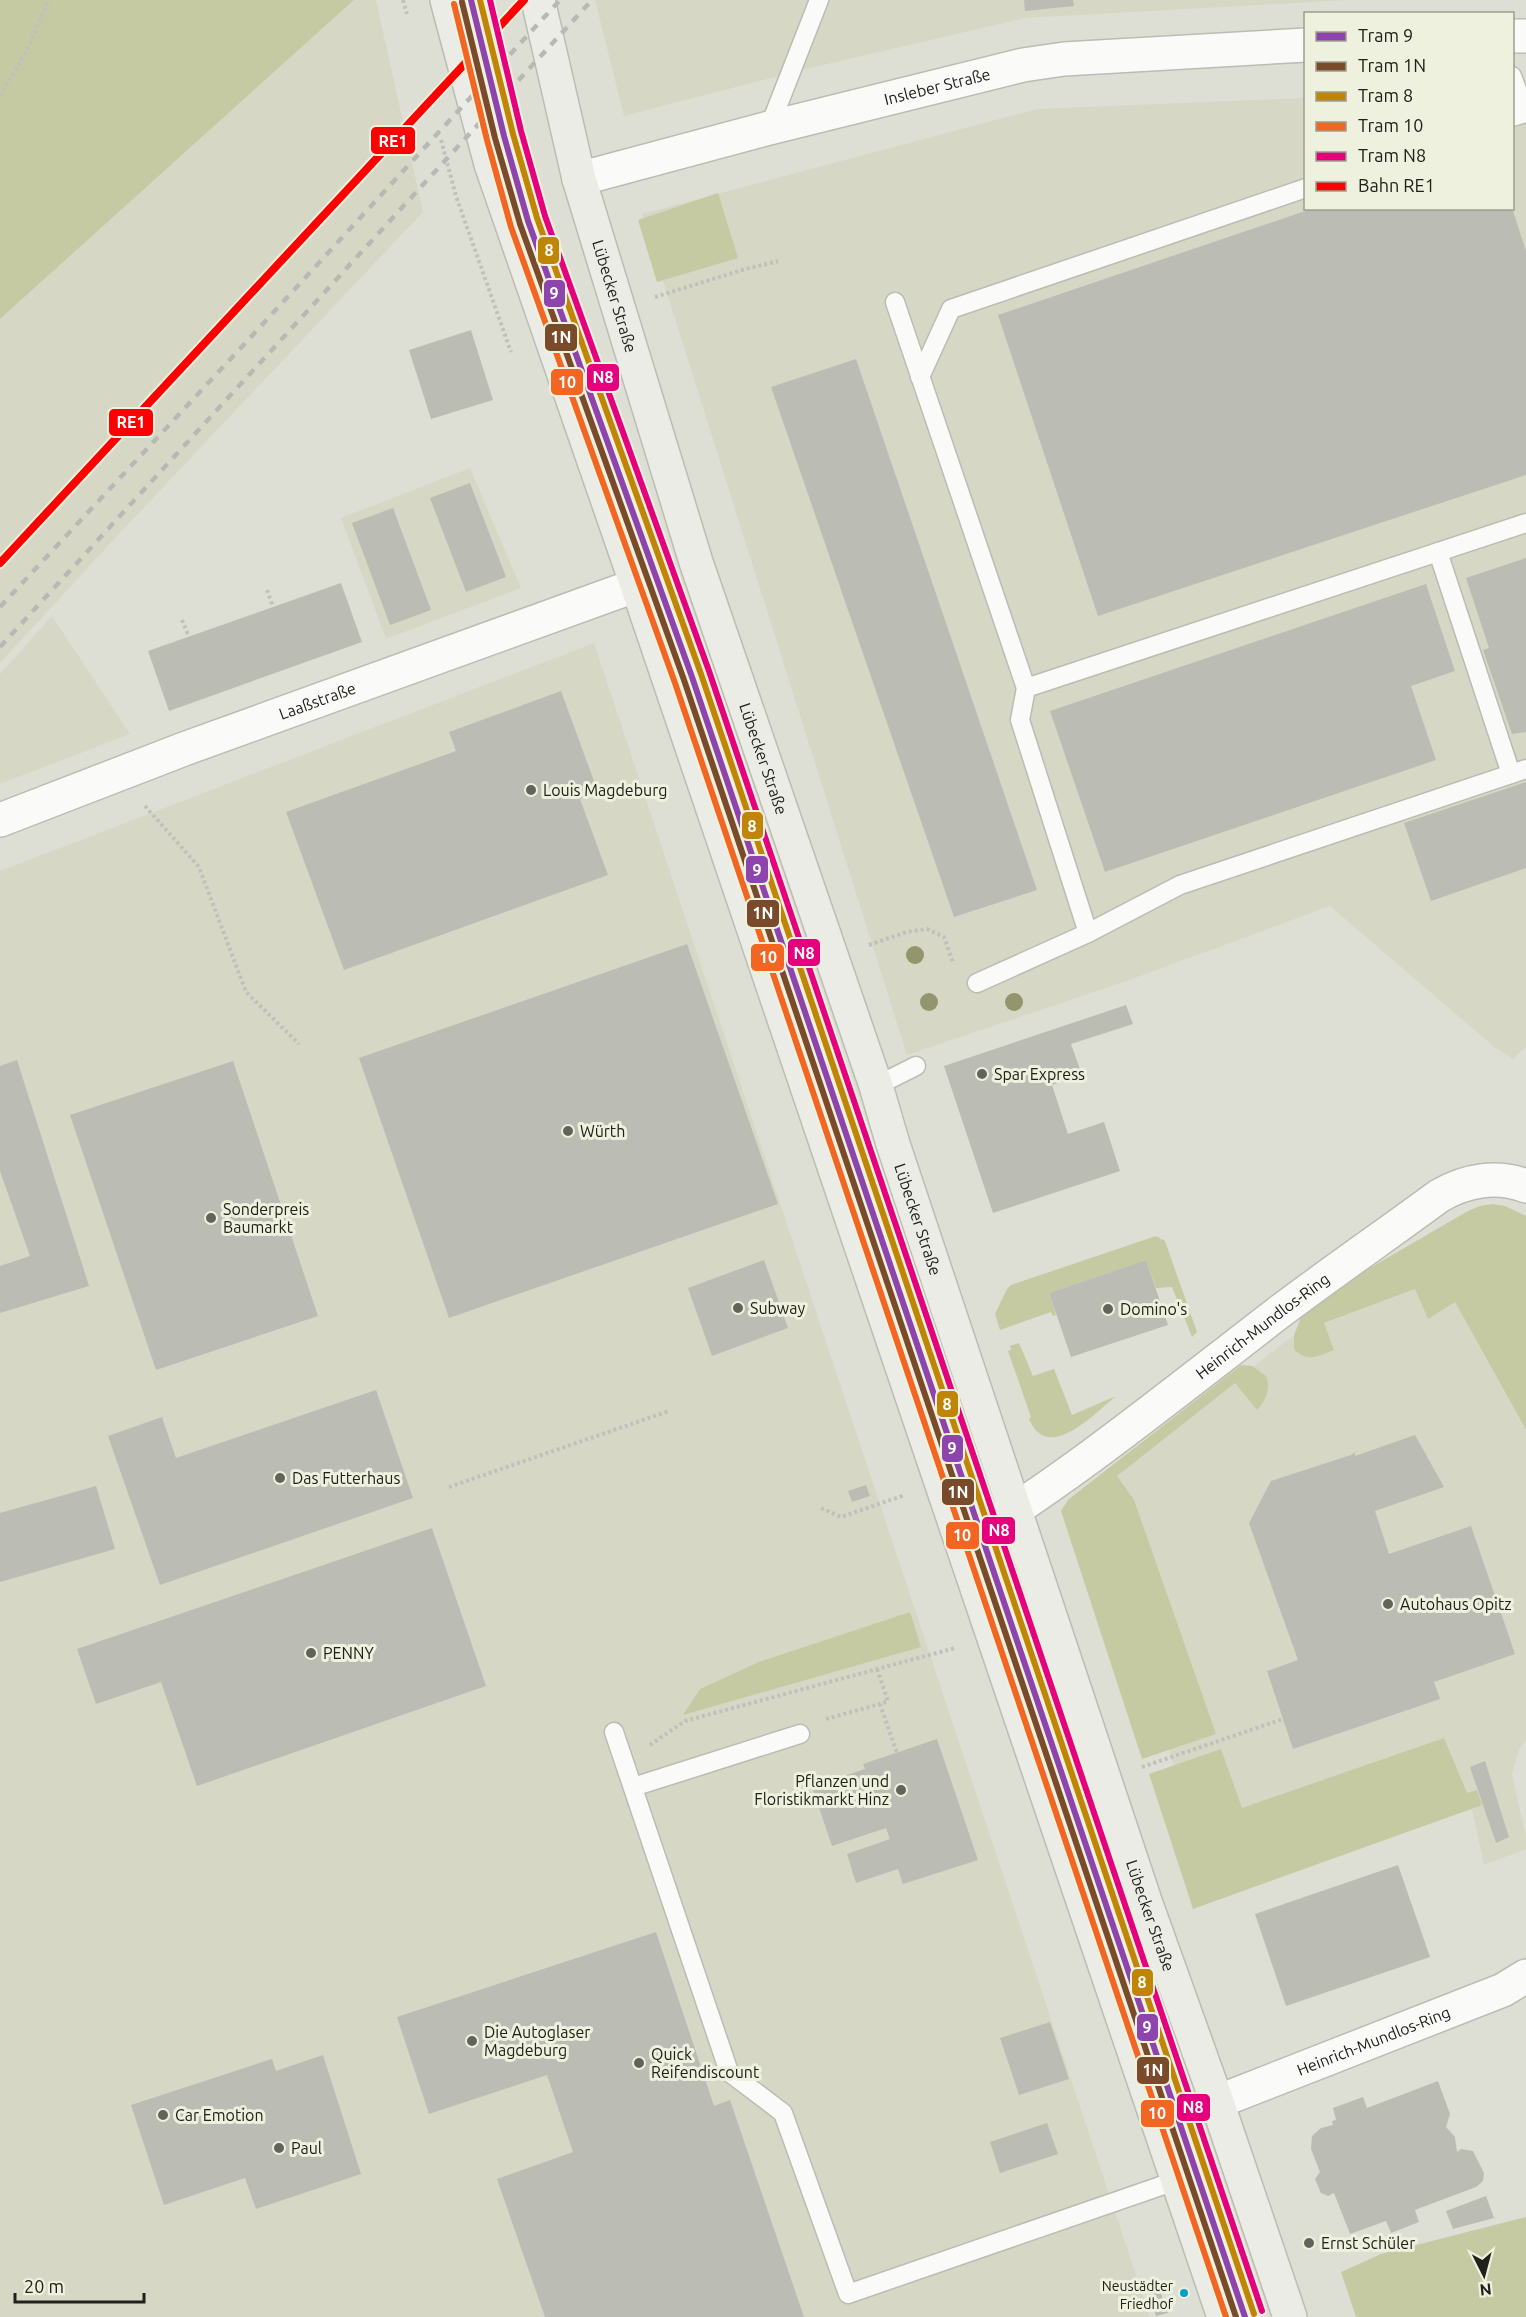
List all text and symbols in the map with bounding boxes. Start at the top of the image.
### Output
legend [1304,12,1514,210]
text: Tram 9 [1358,25,1413,45]
text: Tram 1N [1358,55,1426,75]
street label: Insleber Straße [882,64,992,108]
text: Tram 8 [1358,85,1413,105]
text: Tram 10 [1358,115,1423,135]
line badge: RE1 [370,126,416,155]
text: RE1 [378,132,408,150]
text: Tram N8 [1358,145,1426,165]
text: Bahn RE1 [1358,175,1435,195]
line badge: 8 [537,236,560,265]
street label: Lübecker Straße [589,238,640,355]
text: 8 [544,241,554,259]
line badge: 9 [543,279,566,308]
text: 9 [549,284,559,302]
line badge: 1N [544,323,578,352]
text: 1N [551,328,571,346]
line badge: N8 [586,363,620,392]
line badge: 10 [550,368,584,396]
text: N8 [593,368,613,386]
text: 10 [558,373,576,391]
line badge: RE1 [108,408,154,437]
text: RE1 [116,413,146,431]
street label: Laaßstraße [276,679,358,723]
street label: Lübecker Straße [736,700,791,817]
place label: Louis Magdeburg [543,781,667,799]
marker: Louis Magdeburg [524,783,538,797]
line badge: 8 [741,811,764,840]
text: 8 [747,817,757,835]
line badge: 9 [745,855,769,884]
text: 9 [752,861,762,879]
line badge: 1N [746,899,780,928]
text: 1N [753,904,773,922]
line badge: N8 [787,938,821,967]
line badge: 10 [750,943,785,972]
text: N8 [794,944,814,962]
text: 10 [759,948,777,966]
place label: Spar Express [994,1065,1085,1083]
marker: Spar Express [975,1067,989,1081]
place label: Würth [580,1122,625,1140]
marker: Würth [561,1124,575,1138]
street label: Lübecker Straße [891,1161,945,1278]
place label: Sonderpreis Baumarkt [223,1200,309,1236]
marker: Sonderpreis Baumarkt [204,1211,218,1225]
street label: Heinrich-Mundlos-Ring [1192,1269,1333,1382]
place label: Subway [750,1299,805,1317]
place label: Domino's [1120,1300,1187,1318]
marker: Subway [731,1301,745,1315]
marker: Domino's [1101,1302,1115,1316]
line badge: 8 [936,1390,959,1418]
text: 8 [942,1395,952,1413]
line badge: 9 [941,1434,964,1463]
text: 9 [947,1439,957,1457]
place label: Das Futterhaus [292,1469,400,1487]
marker: Das Futterhaus [273,1471,287,1485]
line badge: 1N [941,1478,975,1506]
text: 1N [948,1483,968,1501]
line badge: N8 [981,1516,1016,1545]
line badge: 10 [945,1521,980,1550]
text: N8 [989,1521,1009,1539]
text: 10 [953,1526,971,1544]
place label: Autohaus Opitz [1400,1595,1512,1613]
marker: Autohaus Opitz [1381,1597,1395,1611]
place label: PENNY [323,1644,374,1662]
marker: PENNY [304,1646,318,1660]
place label: Pflanzen und Floristikmarkt Hinz [754,1772,889,1808]
marker: Pflanzen und Floristikmarkt Hinz [894,1783,908,1797]
street label: Lübecker Straße [1123,1857,1178,1974]
line badge: 8 [1131,1968,1154,1997]
text: 8 [1137,1973,1147,1991]
street label: Heinrich-Mundlos-Ring [1294,2003,1453,2079]
line badge: 9 [1136,2013,1159,2042]
text: 9 [1142,2018,1152,2036]
place label: Die Autoglaser Magdeburg [484,2023,590,2059]
marker: Die Autoglaser Magdeburg [465,2034,479,2048]
place label: Quick Reifendiscount [651,2045,760,2081]
marker: Quick Reifendiscount [632,2056,646,2070]
line badge: 1N [1136,2056,1170,2085]
text: 1N [1143,2061,1163,2079]
line badge: N8 [1176,2093,1211,2122]
text: N8 [1183,2098,1203,2116]
line badge: 10 [1140,2099,1175,2128]
text: 10 [1148,2104,1166,2122]
place label: Car Emotion [175,2106,264,2124]
marker: Car Emotion [156,2108,170,2122]
place label: Paul [291,2139,322,2157]
marker: Paul [272,2141,286,2155]
place label: Ernst Schüler [1321,2234,1415,2252]
marker: Ernst Schüler [1302,2236,1316,2250]
north arrow [1454,2245,1514,2305]
scale bar [15,2266,144,2304]
text: 20 m [24,2276,64,2296]
place label: Neustädter Friedhof [1102,2278,1174,2312]
text: N [1479,2280,1492,2299]
marker: Neustädter Friedhof [1178,2287,1190,2299]

